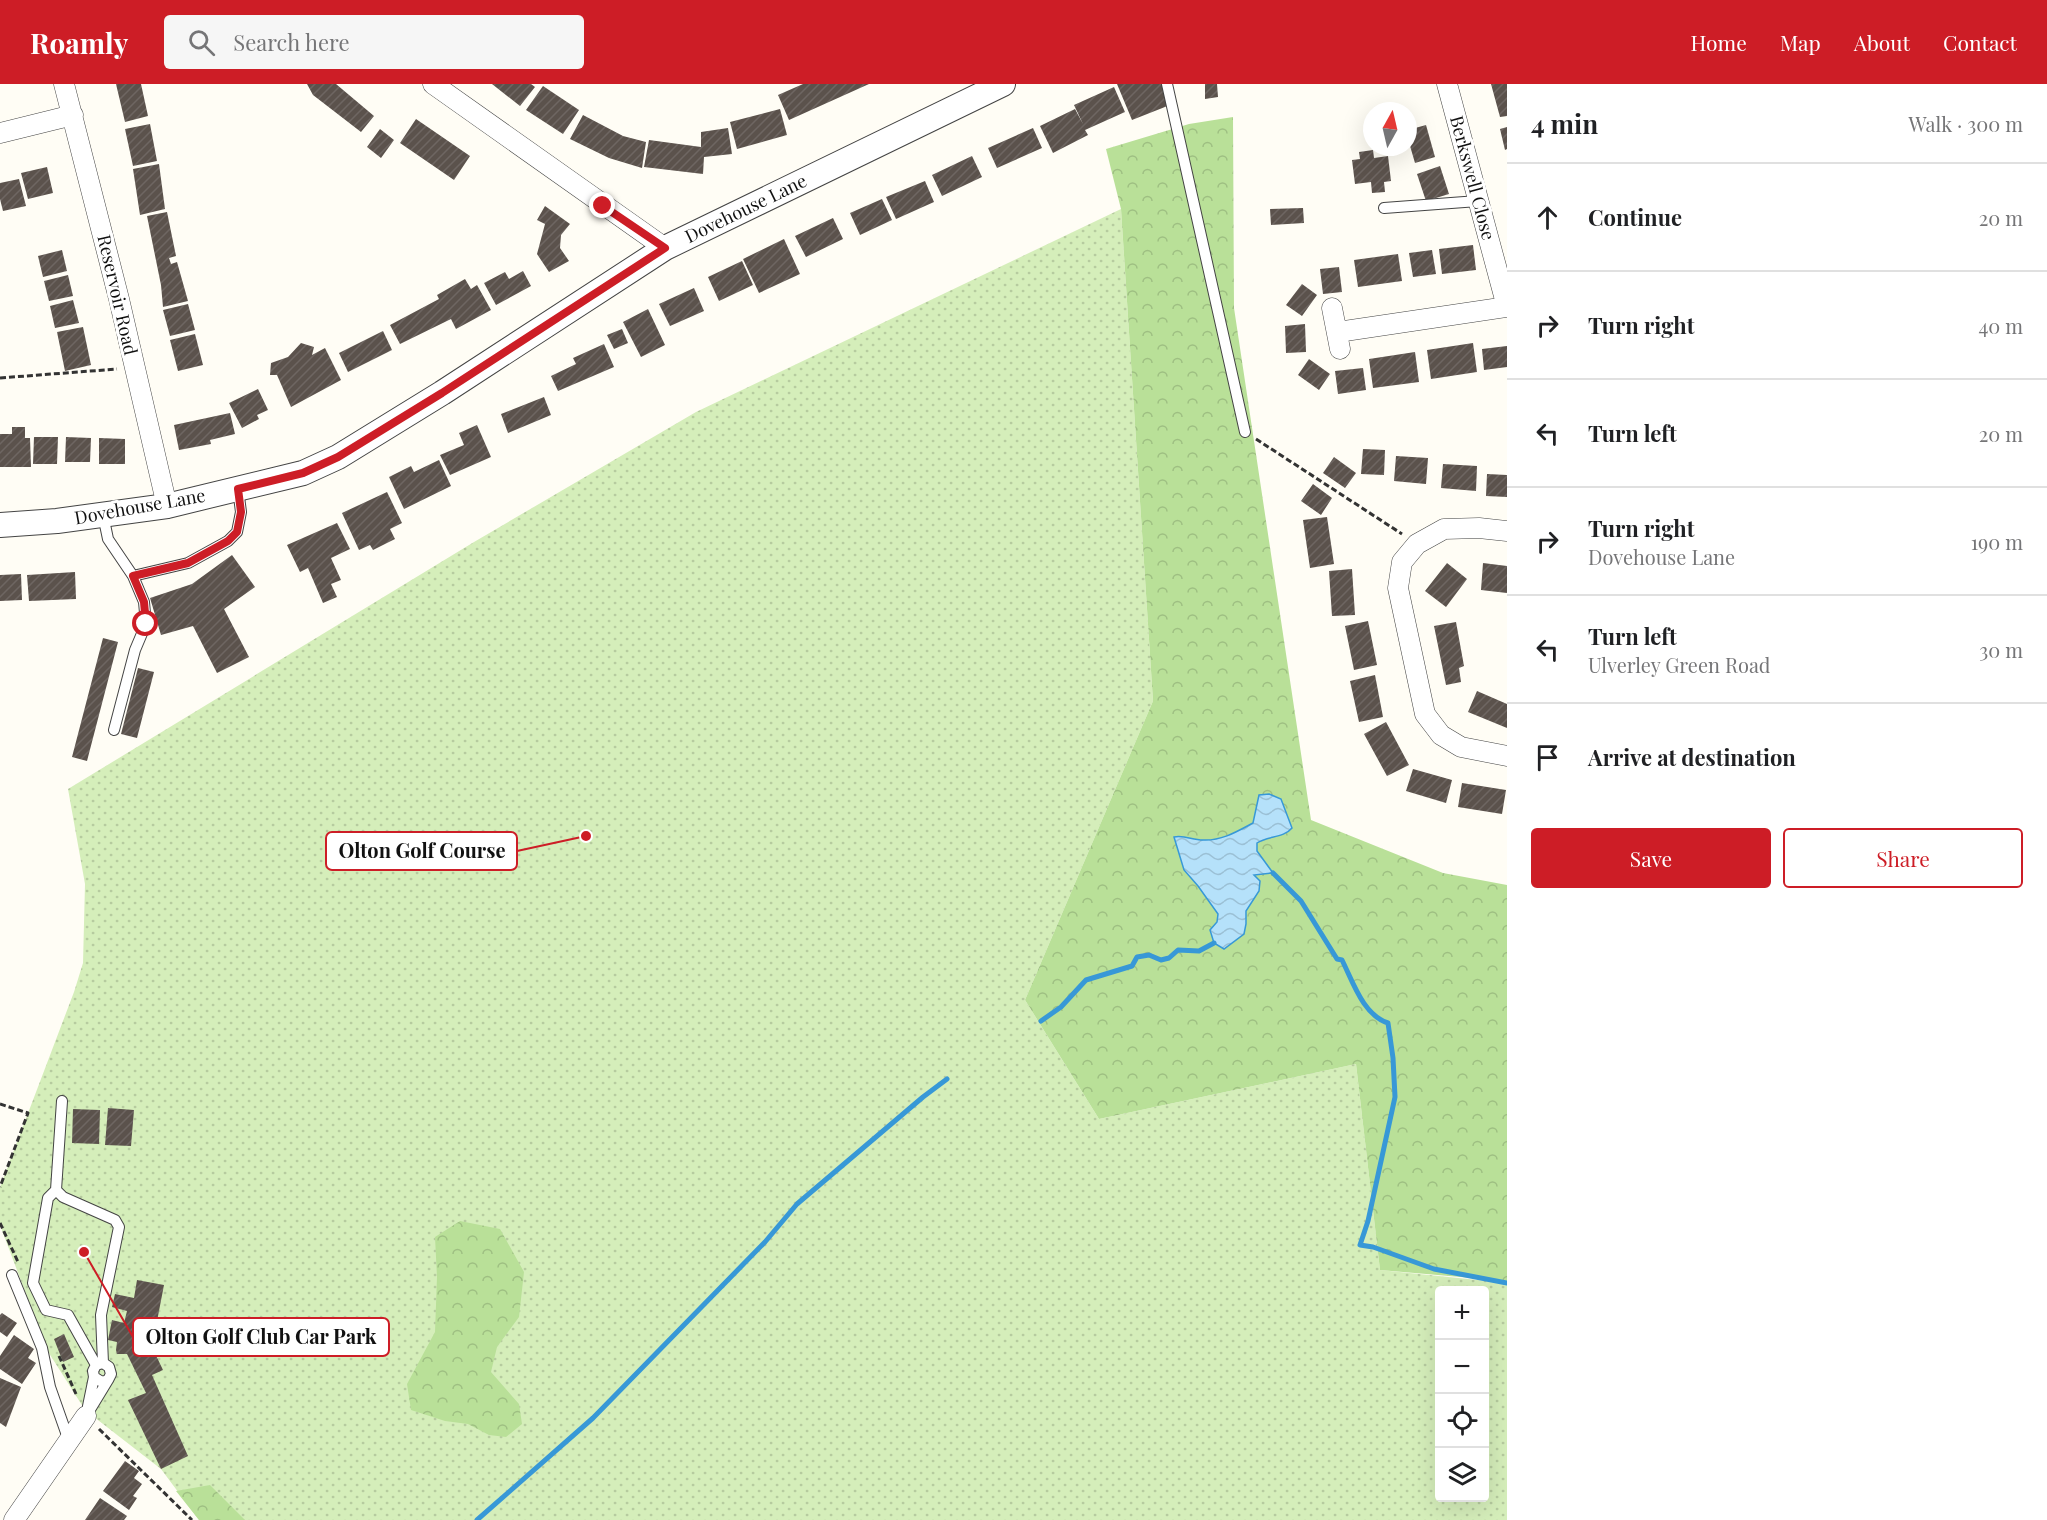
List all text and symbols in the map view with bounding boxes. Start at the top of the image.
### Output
search box [164,15,584,69]
text: Roamly [30,24,128,61]
icon: search [185,26,218,59]
text: Search here [233,27,350,57]
text: Home [1691,28,1747,56]
text: Map [1780,28,1821,56]
text: About [1854,28,1910,56]
text: Contact [1943,28,2017,56]
north arrow [1363,102,1417,156]
text: 4 min [1531,106,1598,141]
text: Walk · 300 m [1908,110,2023,137]
street label: Berkswell Close [1445,113,1501,243]
street label: Dovehouse Lane [681,168,810,248]
route end [589,192,615,218]
icon: ahead [1531,201,1564,234]
text: Continue [1588,202,1682,232]
text: 20 m [1979,204,2023,231]
street label: Reservoir Road [92,232,144,358]
icon: right [1531,309,1564,342]
text: Turn right [1588,310,1694,340]
text: 40 m [1978,312,2023,339]
icon: left [1531,417,1564,450]
text: Turn left [1588,418,1677,448]
text: 20 m [1979,420,2023,447]
street label: Dovehouse Lane [73,483,207,529]
text: Turn right [1588,513,1694,543]
icon: right [1531,525,1564,558]
text: 190 m [1971,528,2023,555]
text: Dovehouse Lane [1588,543,1735,570]
route start [132,610,158,636]
text: Turn left [1588,621,1677,651]
icon: left [1531,633,1564,666]
text: 30 m [1979,636,2023,663]
text: Ulverley Green Road [1588,651,1770,678]
icon: arrive [1531,741,1564,774]
text: Arrive at destination [1588,742,1796,772]
button: Save [1531,828,1771,888]
button: Share [1783,828,2023,888]
callout: Olton Golf Course [326,832,517,870]
text: Olton Golf Course [339,836,505,863]
map controls [1435,1286,1489,1502]
button: + [1435,1286,1489,1340]
callout: Olton Golf Club Car Park [133,1318,389,1356]
text: Olton Golf Club Car Park [145,1322,377,1349]
button: − [1435,1340,1489,1394]
button: locate [1435,1394,1489,1448]
button: layers [1435,1448,1489,1502]

